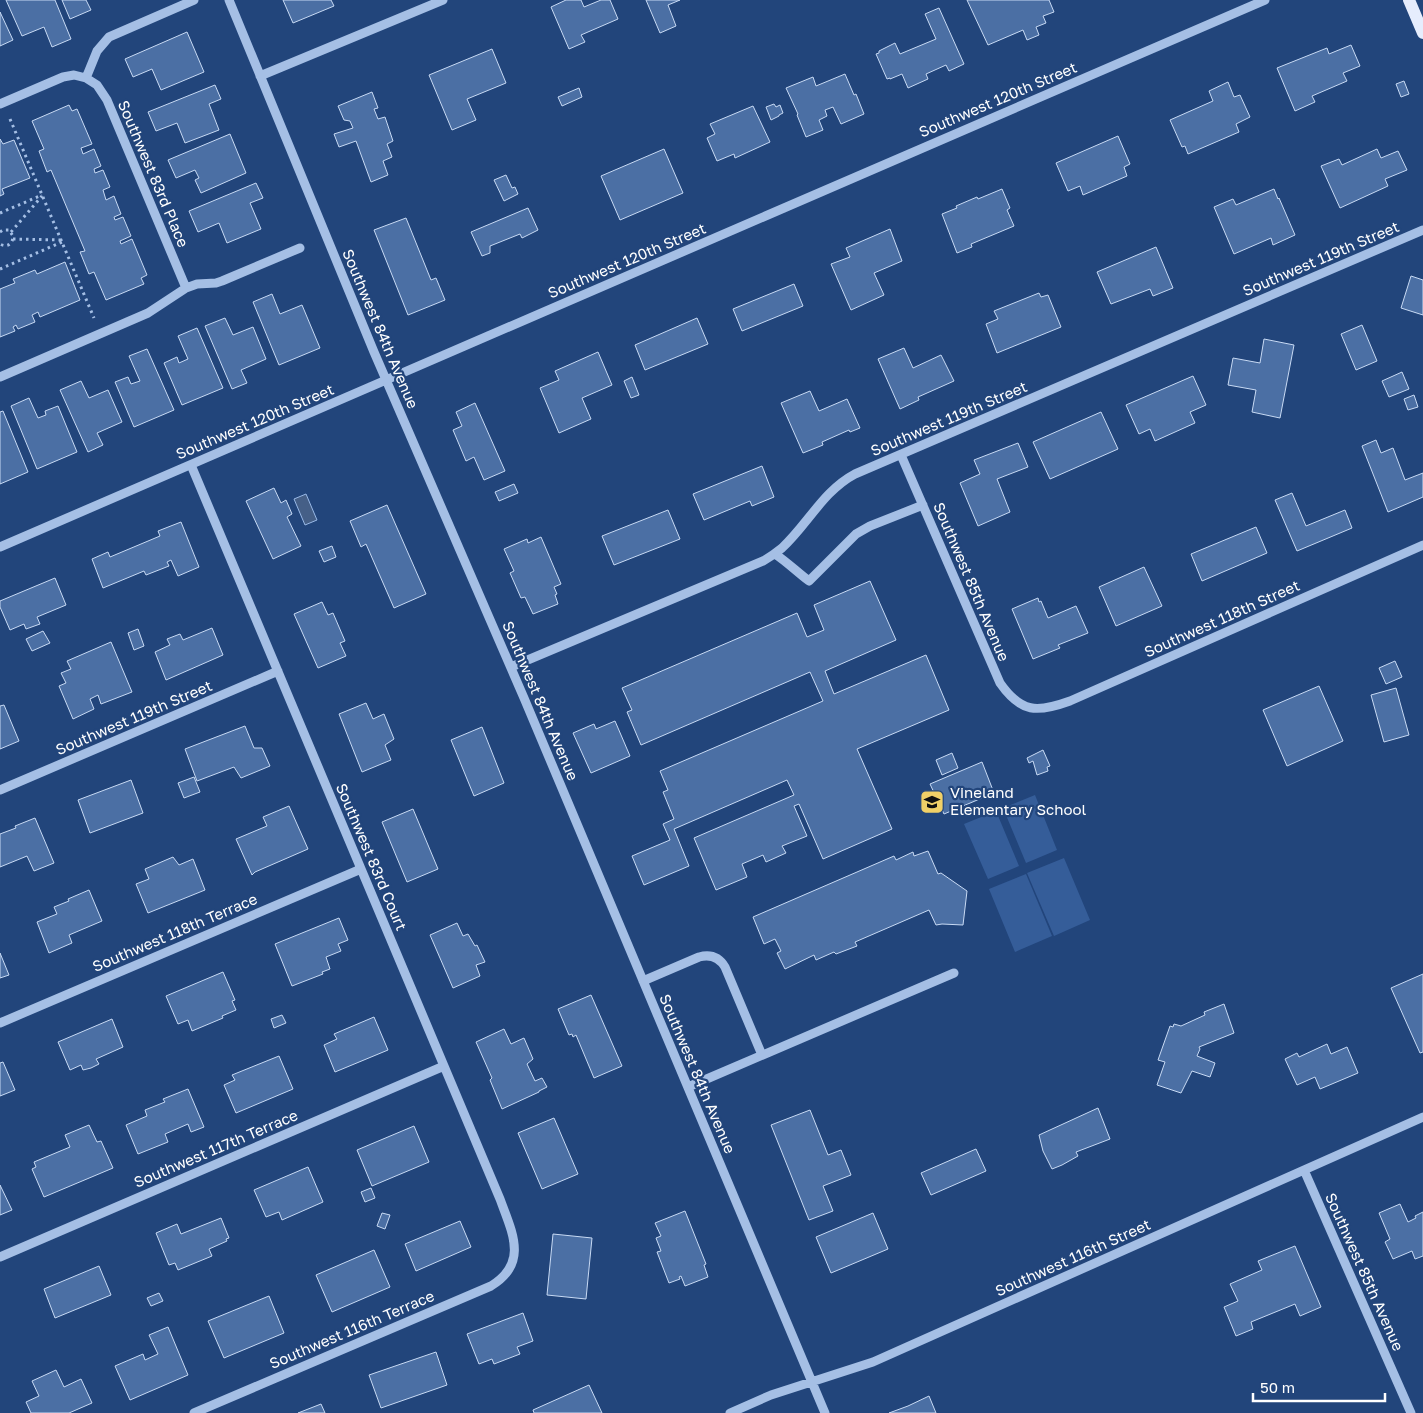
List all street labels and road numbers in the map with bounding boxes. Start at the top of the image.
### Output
street label: Southwest 120th Street [916,58,1079,141]
street label: Southwest 83rd Place [115,97,193,250]
street label: Southwest 119th Street [1240,217,1402,299]
street label: Southwest 120th Street [545,219,708,302]
street label: Southwest 84th Avenue [339,246,423,411]
street label: Southwest 119th Street [868,377,1030,459]
street label: Southwest 120th Street [173,380,336,463]
street label: Southwest 85th Avenue [930,499,1014,664]
street label: Southwest 118th Street [1141,576,1302,661]
street label: Southwest 84th Avenue [499,618,583,783]
street label: Southwest 119th Street [53,676,215,758]
street label: Southwest 83rd Court [333,780,411,933]
street label: Southwest 118th Terrace [89,889,260,975]
street label: Southwest 84th Avenue [656,991,740,1156]
street label: Southwest 117th Terrace [131,1105,300,1191]
street label: Southwest 85th Avenue [1322,1190,1408,1354]
street label: Southwest 116th Street [992,1215,1153,1300]
street label: Southwest 116th Terrace [266,1286,437,1372]

